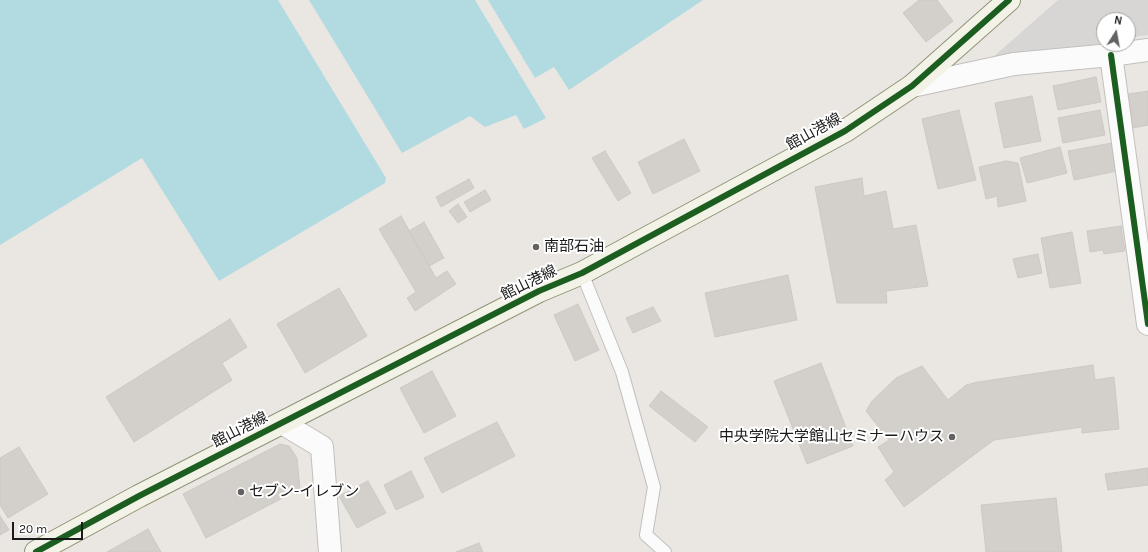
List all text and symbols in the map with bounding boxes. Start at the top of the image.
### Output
north arrow [1096,12,1136,52]
text: N [1113,14,1123,28]
street label: 館山港線 [783,110,845,154]
place label: 南部石油 [544,238,604,256]
marker: 南部石油 [531,242,541,252]
street label: 館山港線 [498,262,560,304]
street label: 館山港線 [209,408,271,452]
place label: 中央学院大学館山セミナーハウス [719,428,944,446]
marker: 中央学院大学館山セミナーハウス [947,432,957,442]
place label: セブン-イレブン [249,483,359,501]
marker: セブン-イレブン [236,487,246,497]
scale bar [14,514,85,540]
text: 20 m [19,522,47,536]

